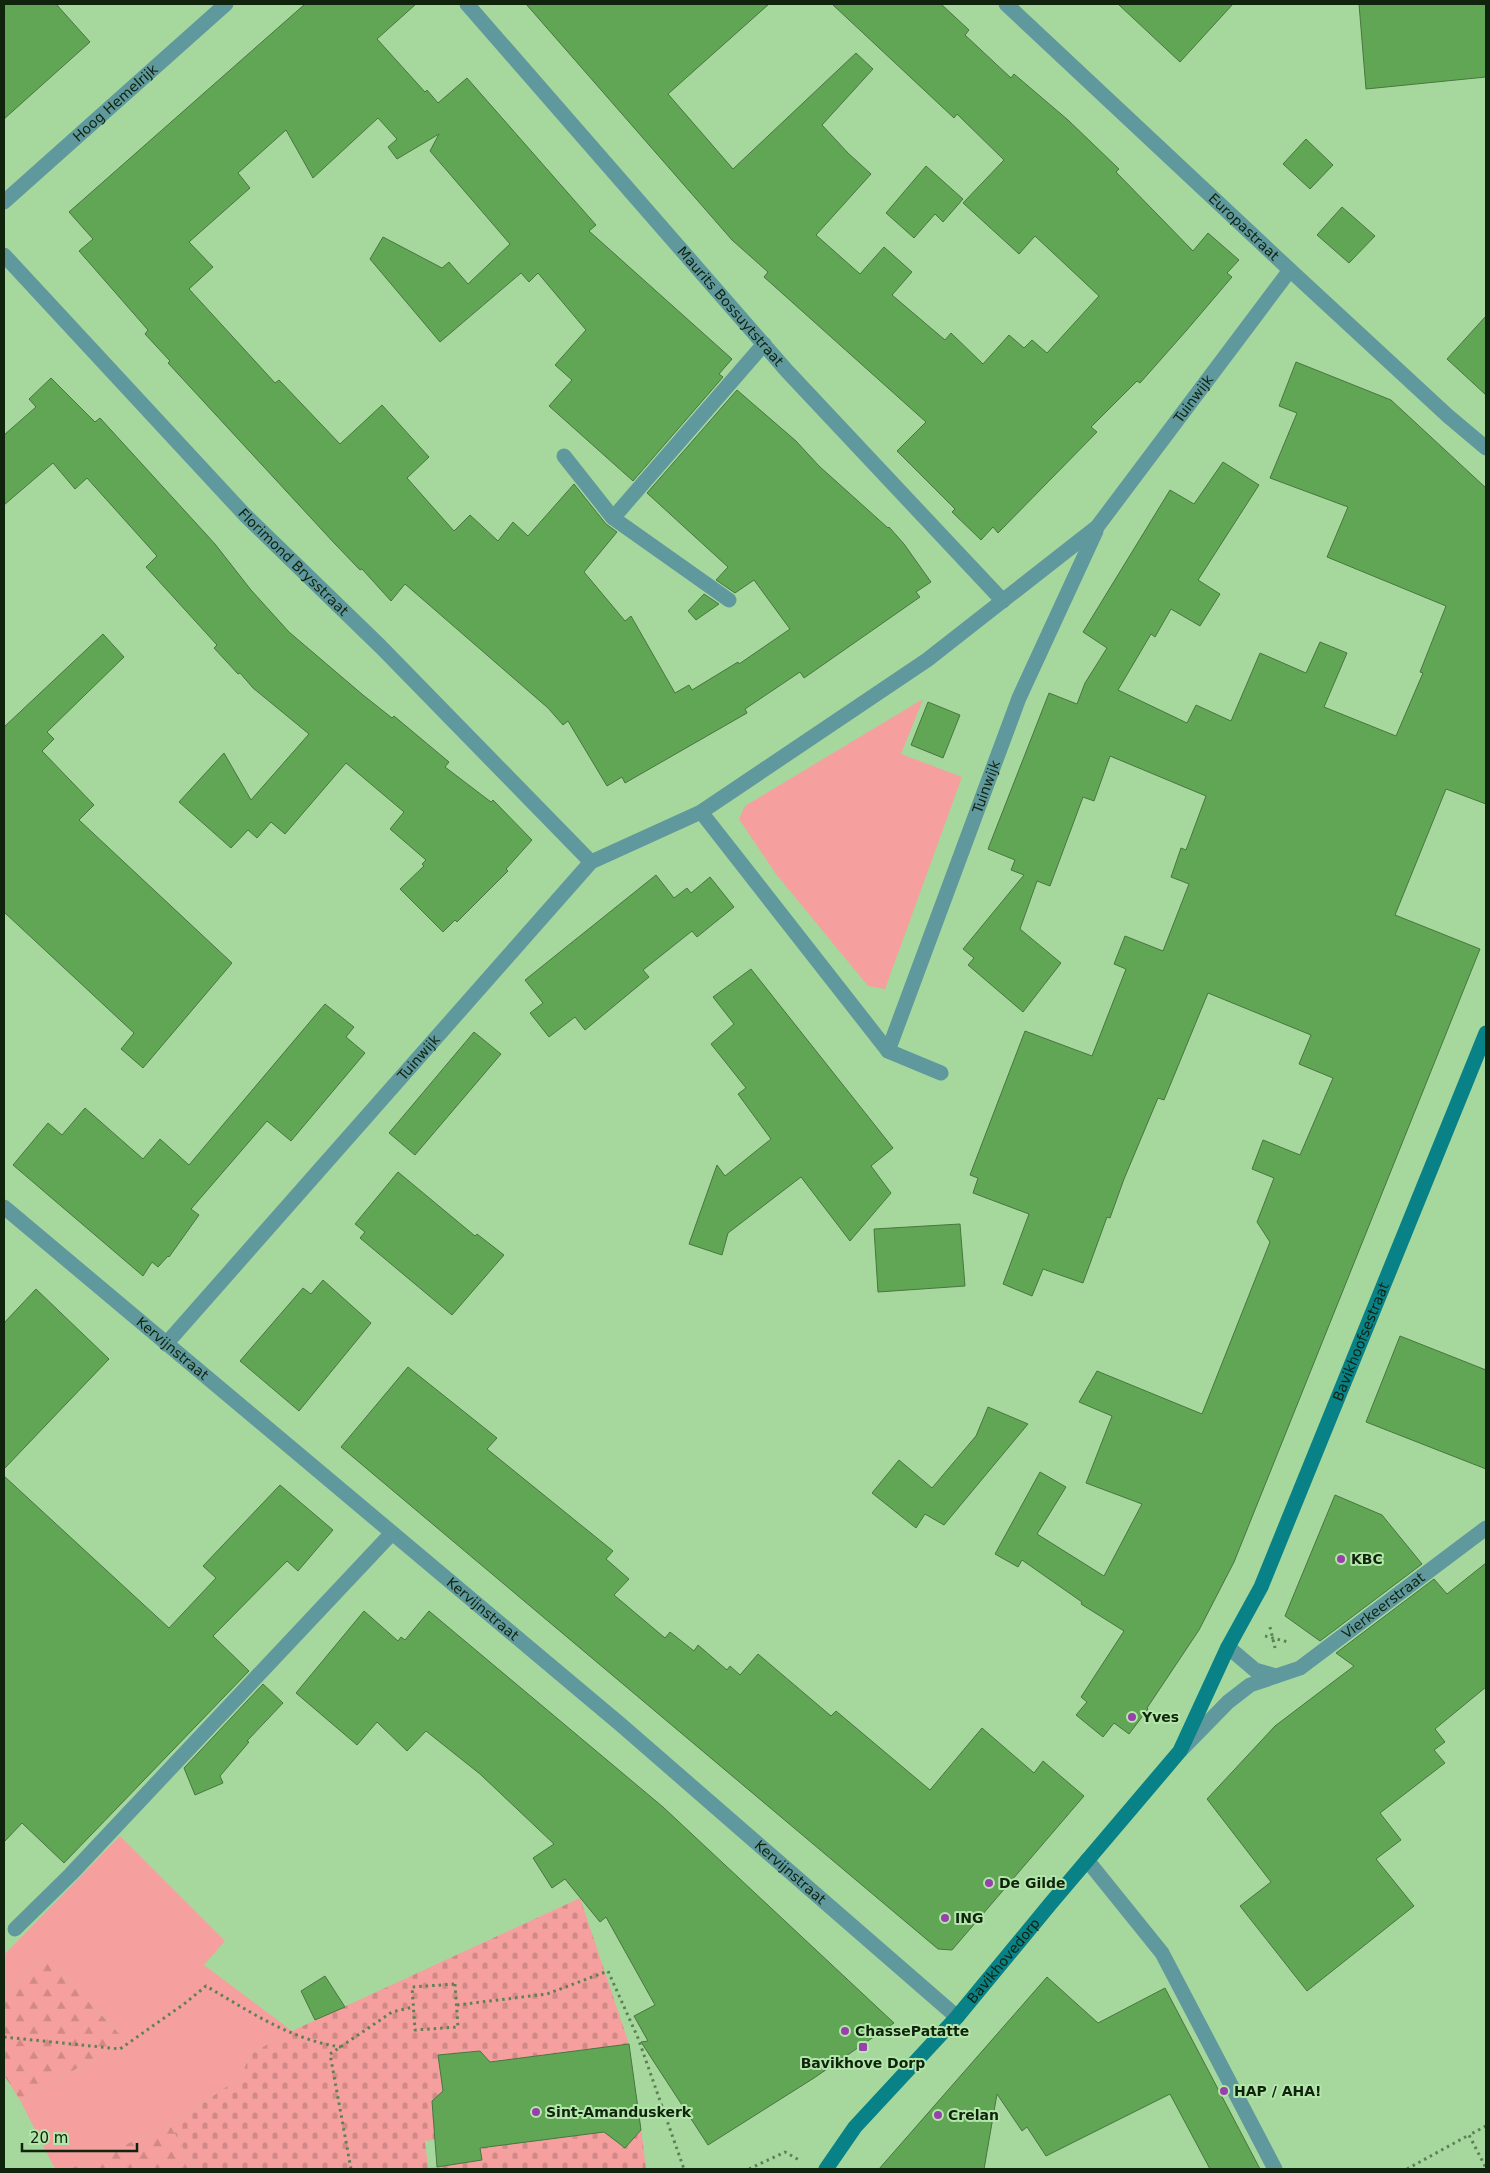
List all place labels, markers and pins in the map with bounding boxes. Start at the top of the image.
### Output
place label: KBC [1351,1551,1383,1567]
marker: KBC [1335,1553,1347,1565]
place label: Yves [1141,1709,1179,1725]
marker: Yves [1126,1711,1138,1723]
place label: De Gilde [999,1875,1066,1891]
marker: De Gilde [983,1877,995,1889]
place label: ING [955,1910,983,1926]
marker: ING [939,1912,951,1924]
place label: ChassePatatte [855,2023,969,2039]
marker: ChassePatatte [839,2025,851,2037]
marker: Bavikhove Dorp [857,2041,869,2053]
place label: Bavikhove Dorp [801,2055,925,2071]
place label: HAP / AHA! [1234,2083,1321,2099]
marker: HAP / AHA! [1218,2085,1230,2097]
place label: Sint-Amanduskerk [546,2104,692,2120]
marker: Sint-Amanduskerk [530,2106,542,2118]
place label: Crelan [948,2107,999,2123]
marker: Crelan [932,2109,944,2121]

